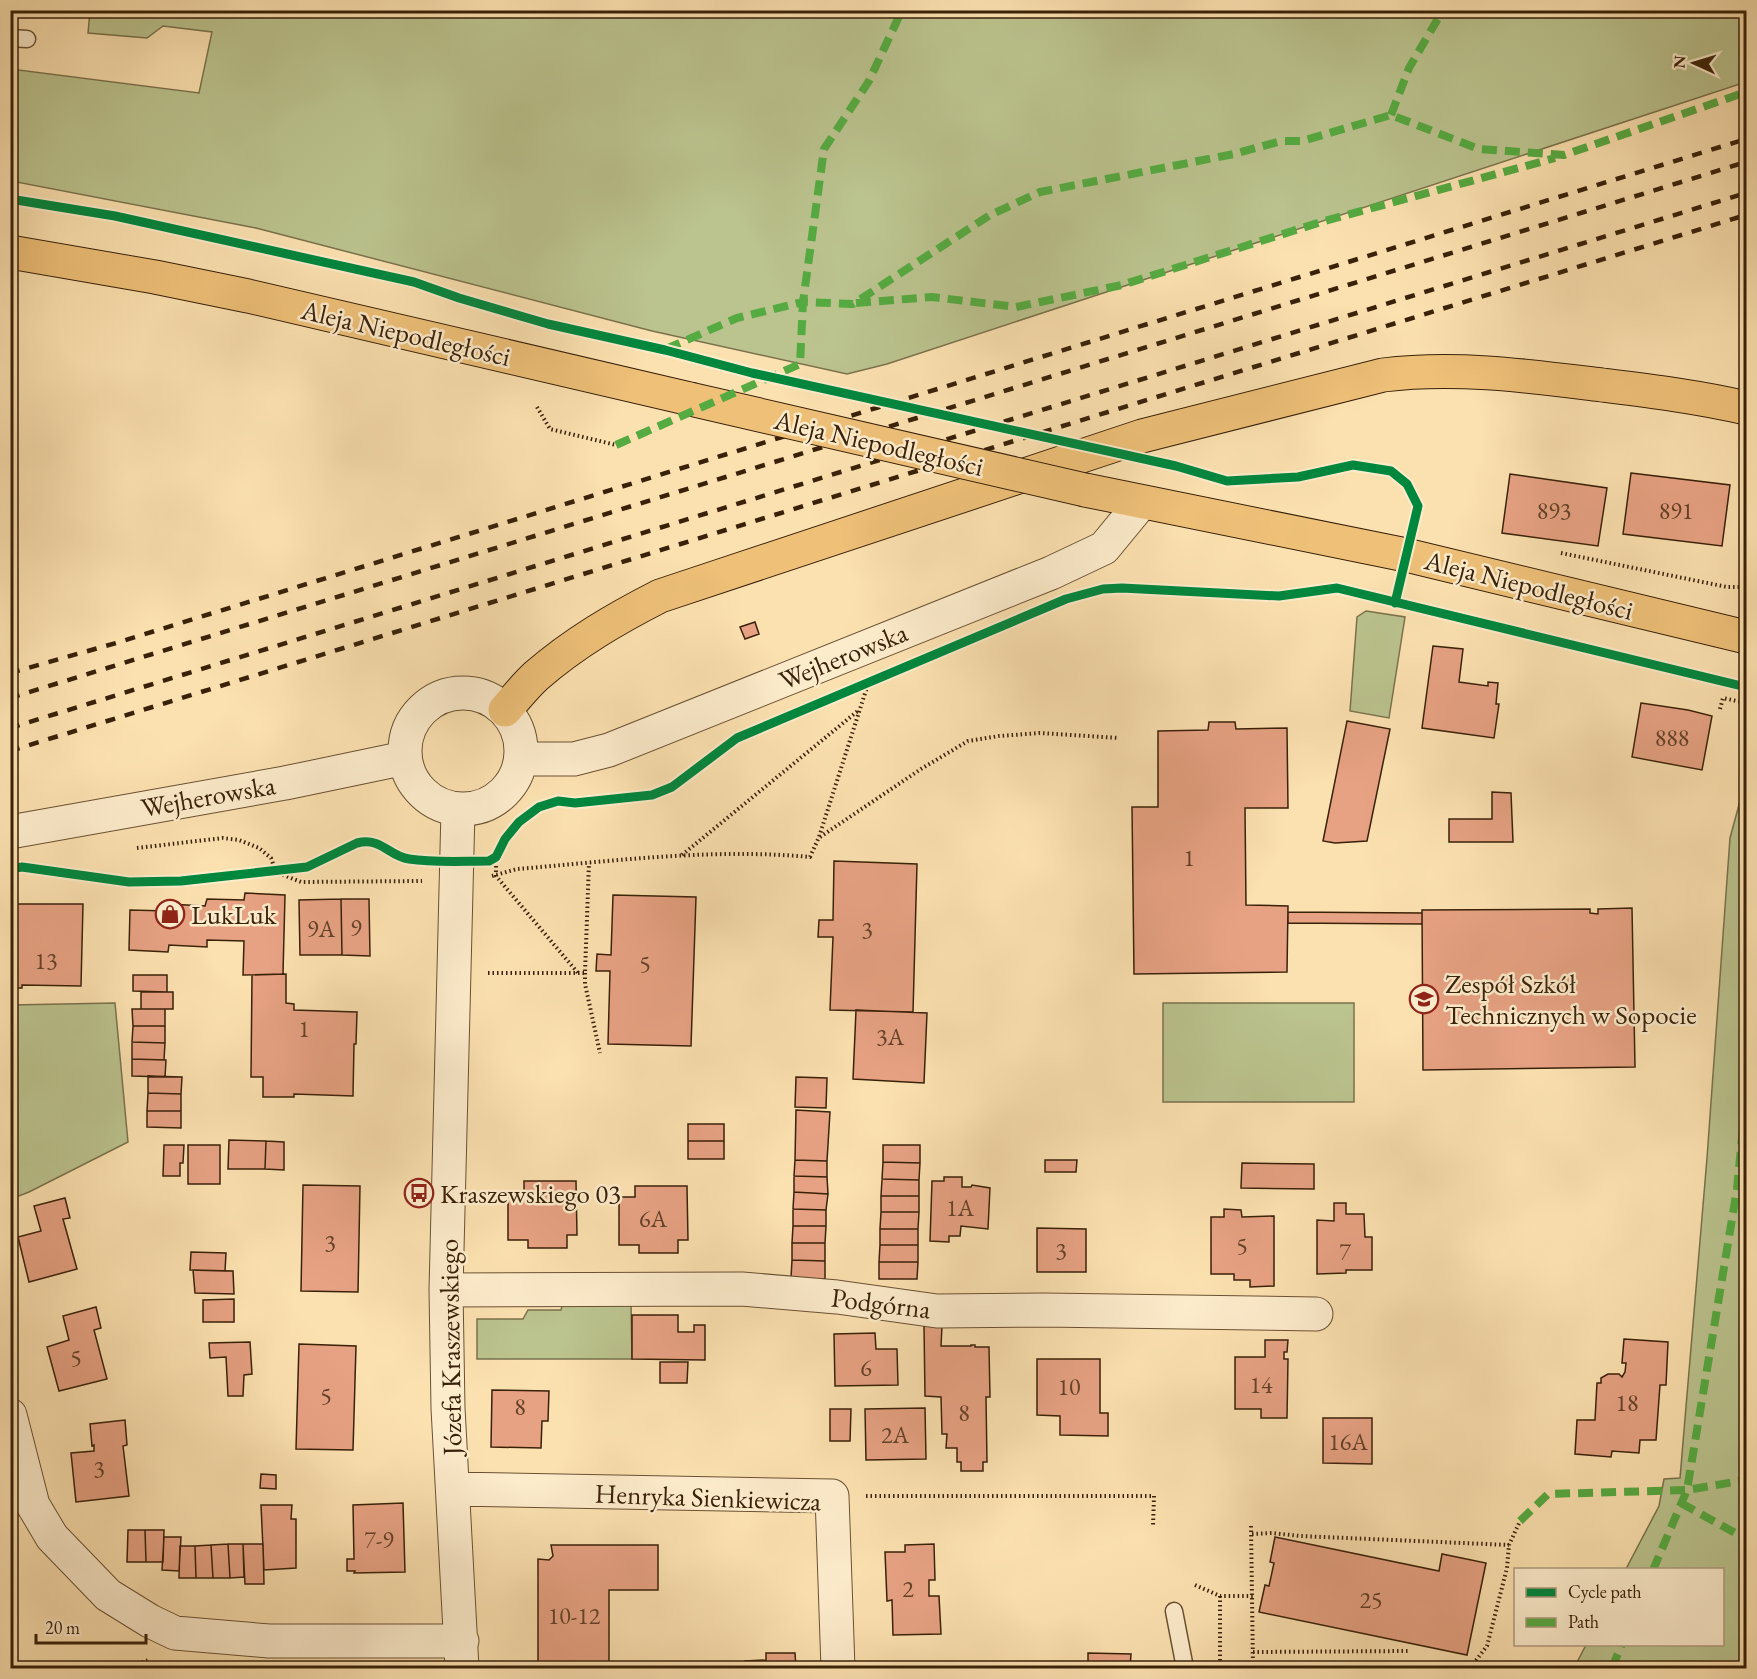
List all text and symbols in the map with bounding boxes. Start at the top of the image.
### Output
north arrow [1664,33,1724,93]
text: N [1669,55,1690,69]
street label: Aleja Niepodległości [297,292,514,374]
street label: Aleja Niepodległości [770,402,987,484]
house number: 893 [1537,495,1571,526]
house number: 891 [1659,495,1693,526]
street label: Aleja Niepodległości [1420,542,1637,628]
street label: Wejherowska [774,614,913,698]
house number: 888 [1655,722,1689,753]
street label: Wejherowska [138,767,278,825]
house number: 1 [1183,842,1195,873]
place label: LukLuk [191,897,277,932]
shop icon: LukLuk [154,898,186,930]
house number: 9 [350,912,362,943]
house number: 9A [307,913,335,944]
house number: 3 [861,914,873,945]
house number: 13 [34,945,58,976]
house number: 5 [639,948,651,979]
place label: Zespół Szkół Technicznych w Sopocie [1445,966,1697,1032]
school or university icon: Zespół Szkół Technicznych w Sopocie [1408,983,1440,1015]
house number: 1 [298,1013,310,1044]
house number: 3A [876,1021,904,1052]
place label: Kraszewskiego 03 [440,1176,621,1211]
bus stop icon: Kraszewskiego 03 [403,1177,435,1209]
house number: 1A [946,1192,974,1223]
house number: 6A [639,1203,667,1234]
house number: 3 [324,1227,336,1258]
house number: 5 [1236,1230,1248,1261]
house number: 3 [1055,1235,1067,1266]
house number: 7 [1339,1236,1351,1267]
street label: Józefa Kraszewskiego [431,1238,469,1458]
street label: Podgórna [829,1280,933,1326]
house number: 5 [70,1342,82,1373]
house number: 6 [860,1352,872,1383]
house number: 14 [1249,1369,1273,1400]
house number: 10 [1057,1371,1081,1402]
house number: 5 [320,1380,332,1411]
house number: 18 [1615,1387,1639,1418]
house number: 8 [514,1391,526,1422]
house number: 8 [958,1397,970,1428]
house number: 2A [881,1419,909,1450]
house number: 16A [1328,1426,1368,1457]
house number: 3 [93,1453,105,1484]
street label: Henryka Sienkiewicza [594,1476,822,1518]
house number: 7-9 [364,1524,394,1555]
legend [1514,1568,1724,1646]
house number: 2 [902,1573,914,1604]
text: Cycle path [1568,1580,1642,1603]
house number: 25 [1359,1584,1383,1615]
house number: 10-12 [548,1600,601,1631]
scale bar [36,1607,146,1645]
text: Path [1568,1610,1599,1633]
text: 20 m [45,1616,80,1639]

